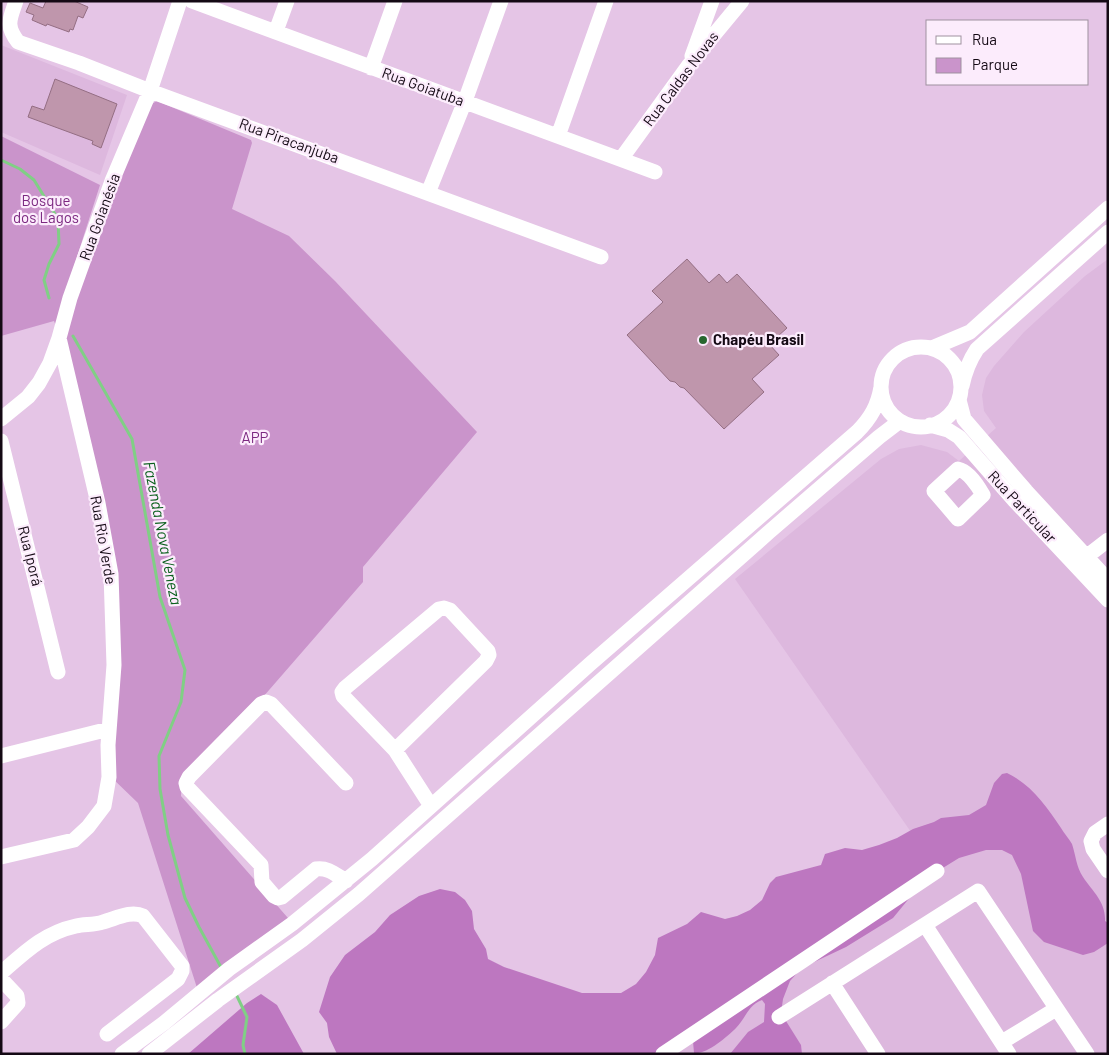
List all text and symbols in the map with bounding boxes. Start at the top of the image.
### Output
legend [926,20,1089,85]
street label: Rua Caldas Novas [639,27,722,129]
text: Rua [972,30,997,48]
text: Parque [972,55,1018,73]
street label: Rua Goiatuba [380,63,467,109]
street label: Rua Piracanjuba [237,114,342,166]
street label: Rua Goianésia [75,171,123,263]
park label: Bosque dos Lagos [13,191,79,226]
place label: Chapéu Brasil [713,330,804,348]
marker: Chapéu Brasil [697,334,709,346]
park label: APP [242,428,269,446]
water label: Fazenda Nova Veneza [140,459,187,606]
street label: Rua Particular [985,467,1061,546]
street label: Rua Rio Verde [87,494,121,586]
street label: Rua Iporá [15,524,47,588]

